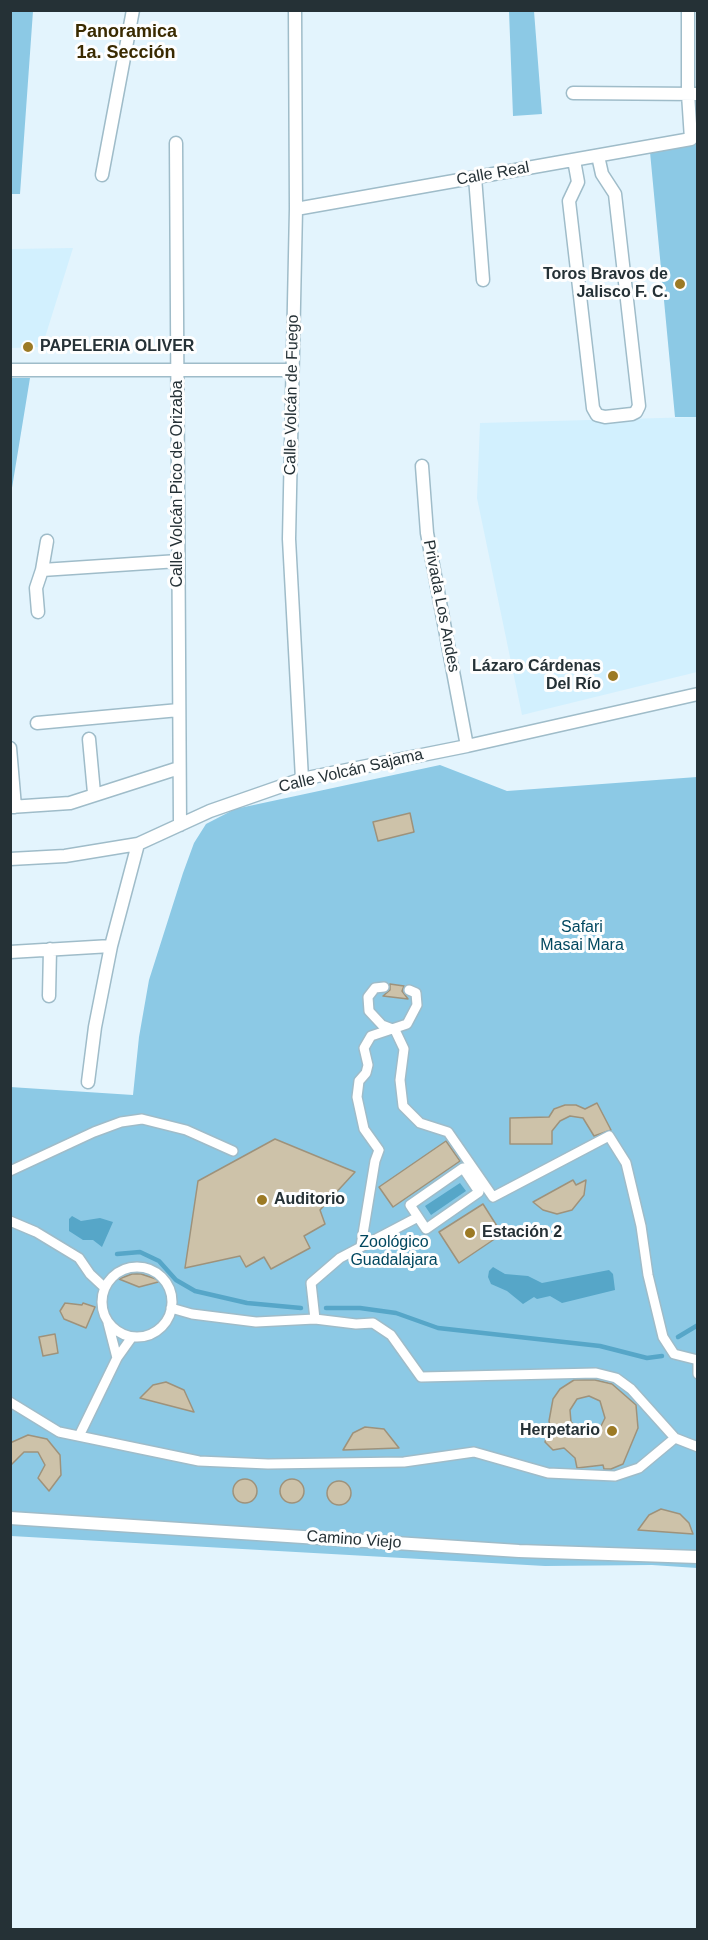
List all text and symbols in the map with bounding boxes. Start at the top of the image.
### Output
district label: Panoramica 1a. Sección [75,21,177,63]
street label: Calle Real [455,158,531,190]
place label: Toros Bravos de Jalisco F. C. [543,265,668,303]
marker: Toros Bravos de Jalisco F. C. [673,277,687,291]
street label: Calle Volcán de Fuego [281,314,303,476]
place label: PAPELERIA OLIVER [40,337,194,357]
marker: PAPELERIA OLIVER [21,340,35,354]
street label: Calle Volcán Pico de Orizaba [168,380,188,588]
street label: Privada Los Andes [419,538,463,674]
place label: Lázaro Cárdenas Del Río [472,657,601,695]
marker: Lázaro Cárdenas Del Río [606,669,620,683]
street label: Calle Volcán Sajama [277,745,425,797]
park label: Safari Masai Mara [540,918,624,956]
place label: Auditorio [274,1190,345,1210]
marker: Auditorio [255,1193,269,1207]
place label: Estación 2 [482,1223,562,1243]
marker: Estación 2 [463,1226,477,1240]
park label: Zoológico Guadalajara [350,1233,438,1271]
place label: Herpetario [520,1421,600,1441]
marker: Herpetario [605,1424,619,1438]
street label: Camino Viejo [306,1527,402,1553]

